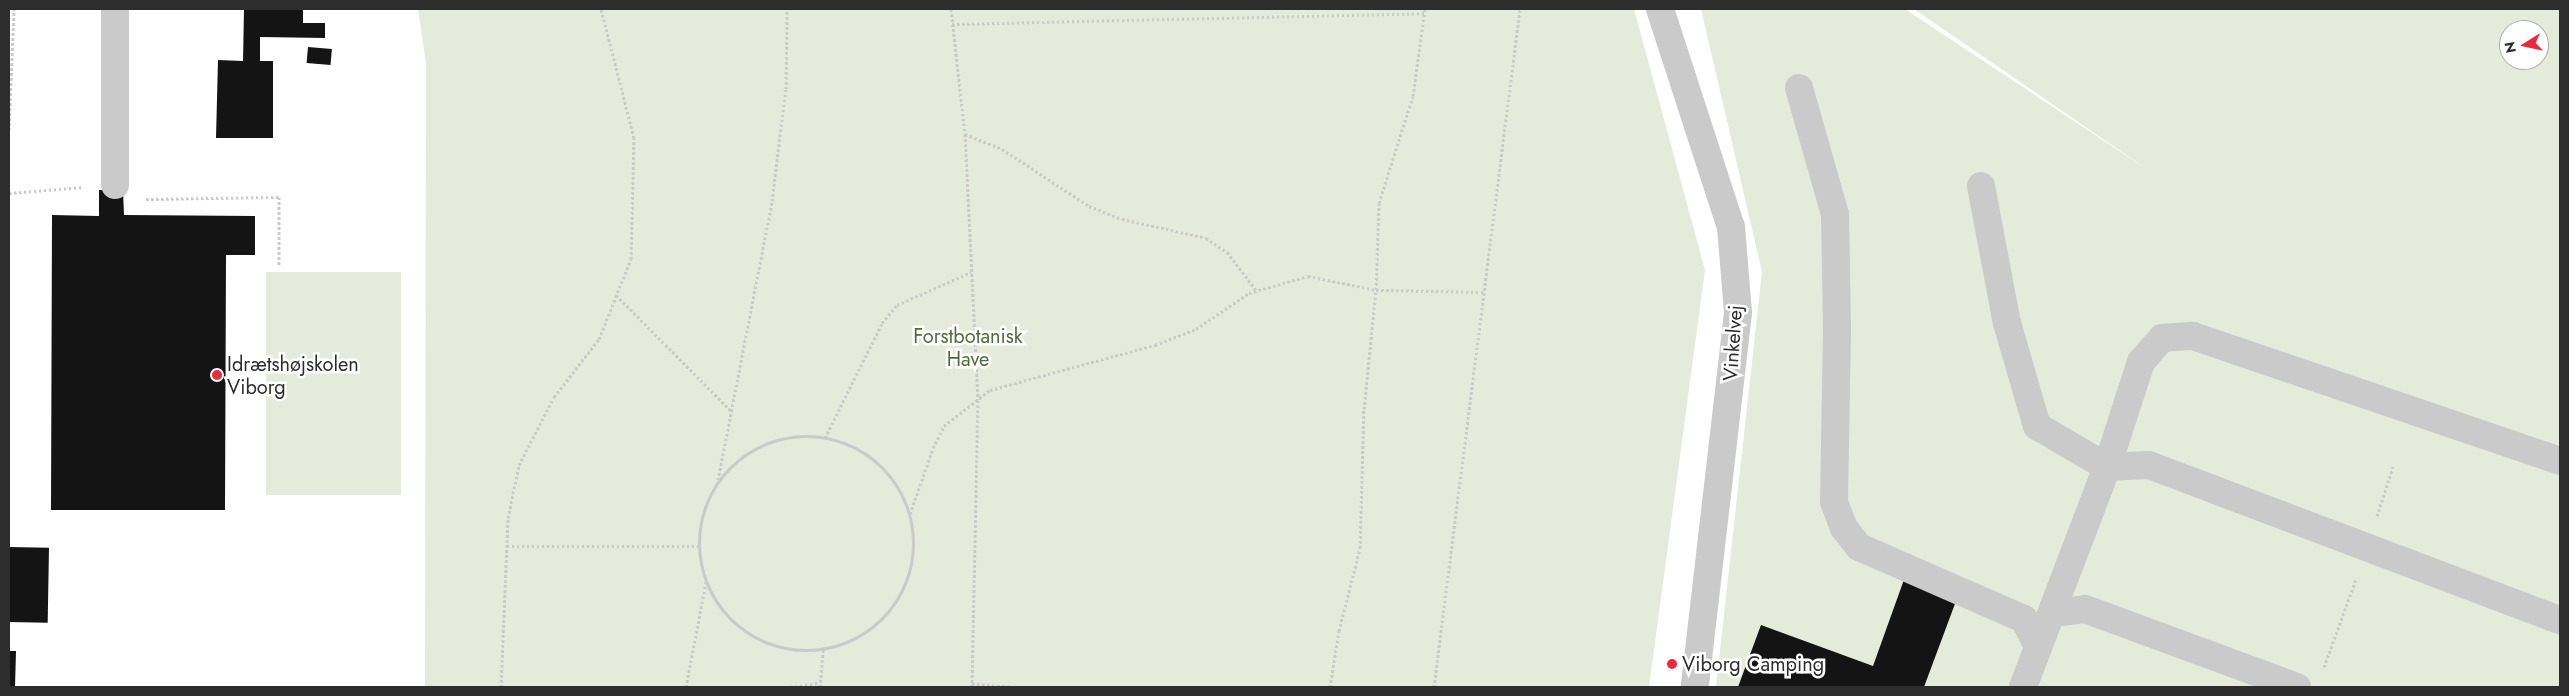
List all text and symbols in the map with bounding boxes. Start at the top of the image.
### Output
north arrow [2499,20,2549,70]
text: N [2499,40,2521,55]
street label: Vinkelvej [1718,304,1748,382]
park label: Forstbotanisk Have [913,324,1023,371]
place label: Idrætshøjskolen Viborg [227,352,359,399]
marker: Idrætshøjskolen Viborg [211,369,223,381]
place label: Viborg Camping [1682,652,1824,676]
marker: Viborg Camping [1666,658,1678,670]

